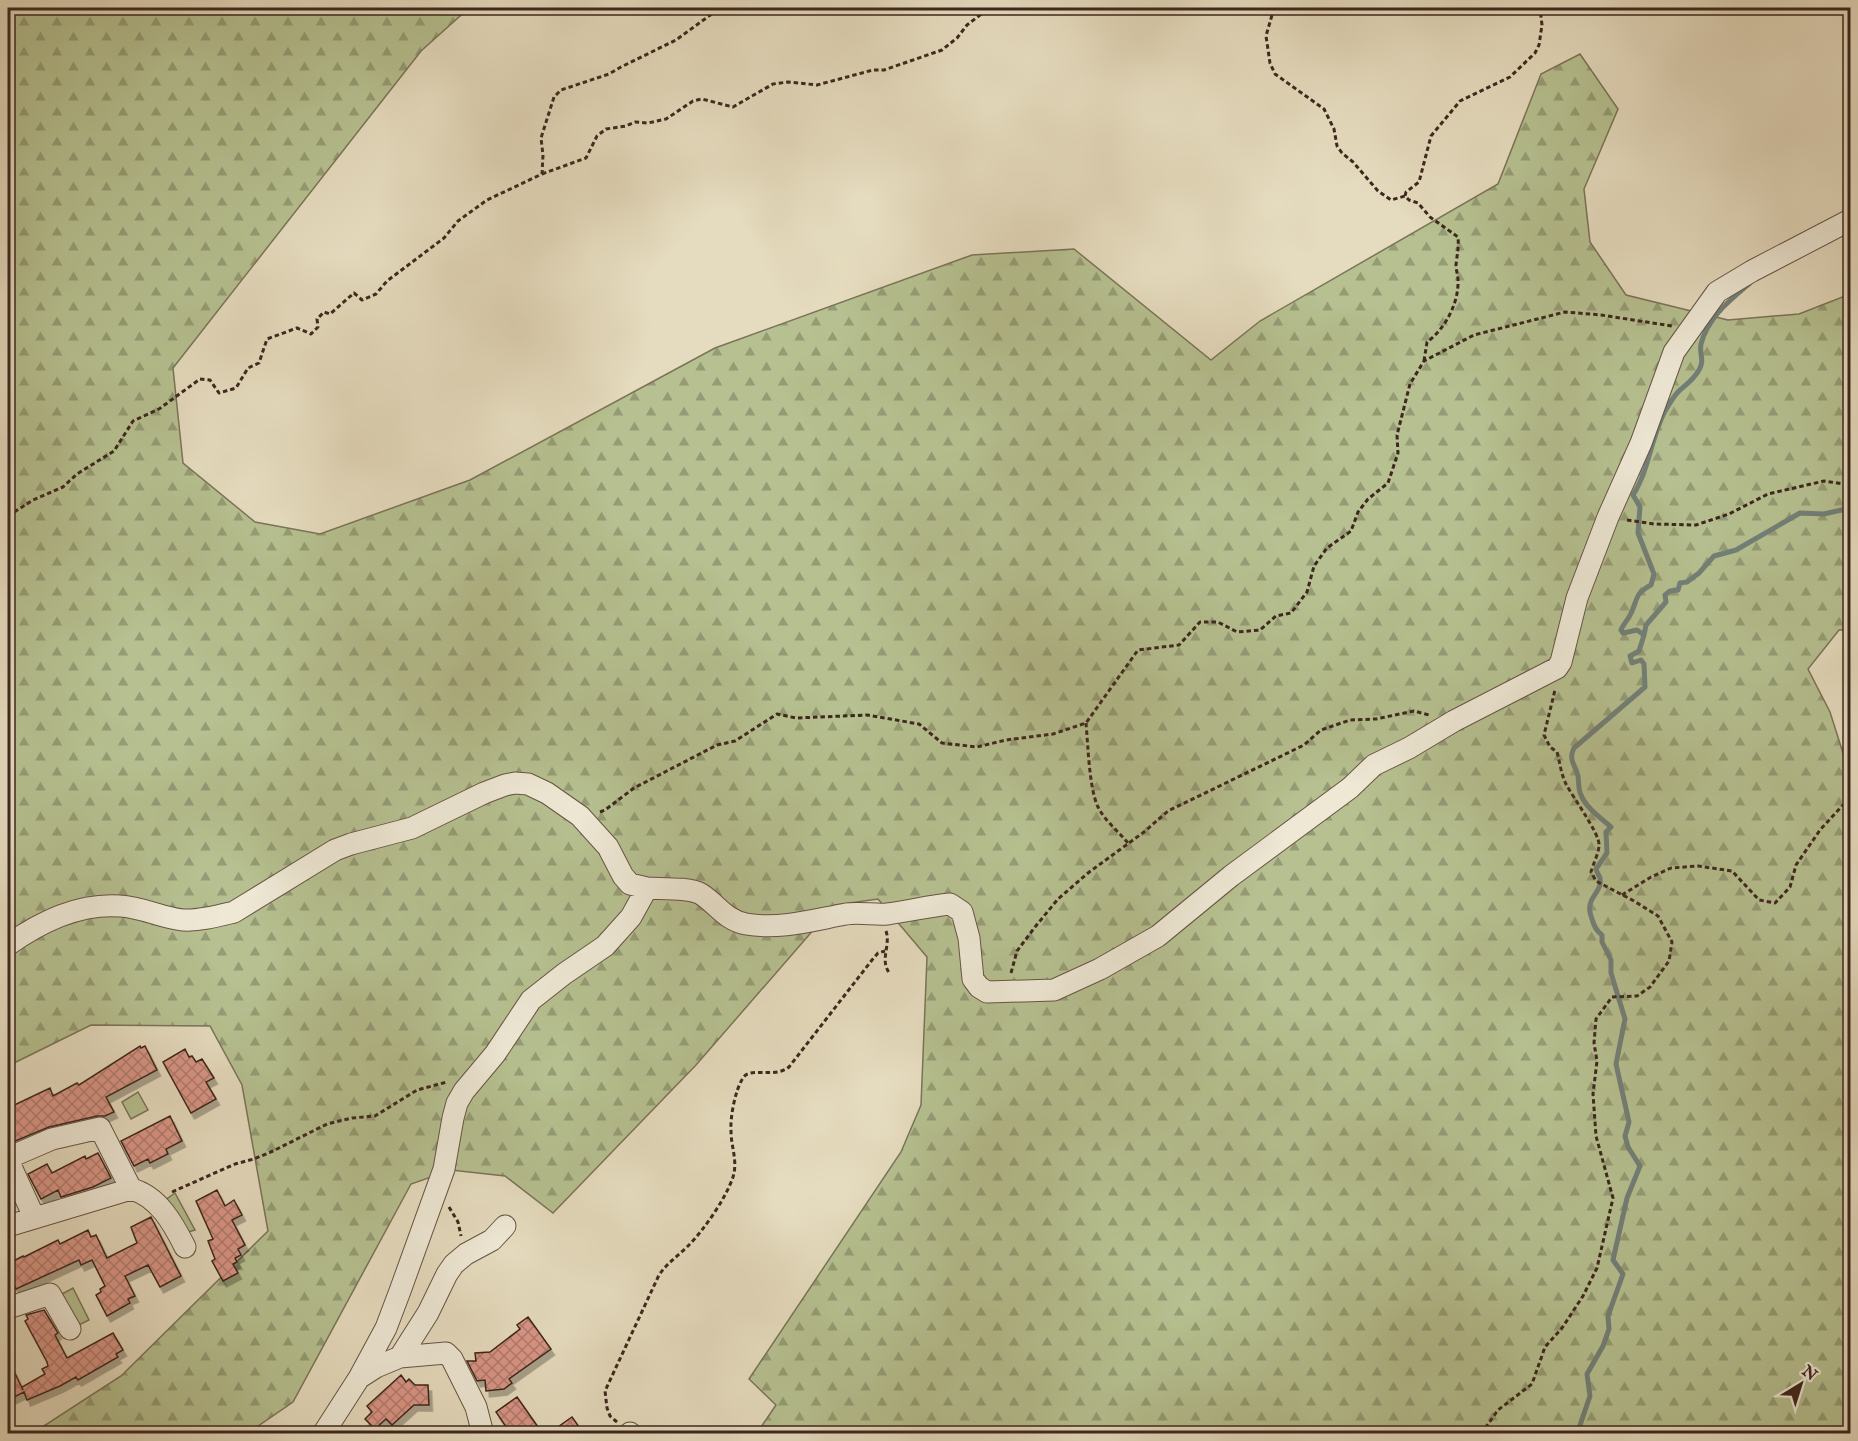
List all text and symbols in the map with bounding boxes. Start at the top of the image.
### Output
north arrow [1771,1354,1831,1414]
text: N [1797,1361,1821,1386]

